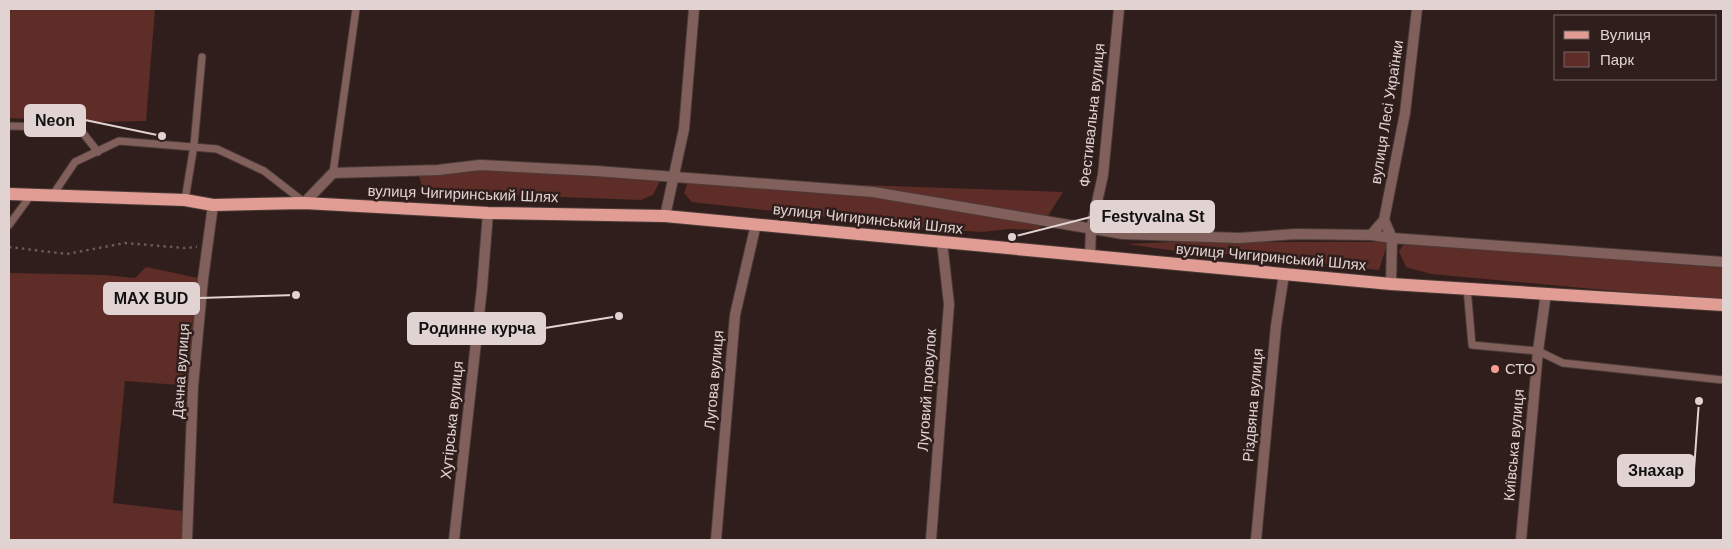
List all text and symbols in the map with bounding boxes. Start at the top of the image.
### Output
legend [1554,15,1717,80]
text: Вулиця [1600,26,1651,43]
street label: вулиця Лесі Українки [1367,39,1406,185]
street label: Фестивальна вулиця [1075,42,1108,188]
text: Парк [1600,51,1634,68]
callout: Neon [25,105,85,136]
text: Neon [35,112,75,129]
street label: вулиця Чигиринський Шлях [367,182,559,205]
street label: вулиця Чигиринський Шлях [772,200,964,237]
callout: Festyvalna St [1091,201,1214,232]
text: Festyvalna St [1101,208,1205,225]
street label: вулиця Чигиринський Шлях [1175,240,1367,273]
callout: MAX BUD [104,283,199,314]
text: MAX BUD [114,290,188,307]
callout: Родинне курча [408,313,545,344]
text: Родинне курча [419,320,535,337]
street label: Дачна вулиця [169,323,192,419]
street label: Луговий провулок [914,327,939,452]
street label: Лугова вулиця [701,329,726,430]
street label: Різдвяна вулиця [1239,347,1266,462]
street label: Хутірська вулиця [437,360,466,480]
place label: СТО [1505,360,1536,377]
marker: СТО [1489,363,1501,375]
street label: Київська вулиця [1500,388,1527,502]
callout: Знахар [1618,455,1694,486]
text: Знахар [1628,462,1684,479]

